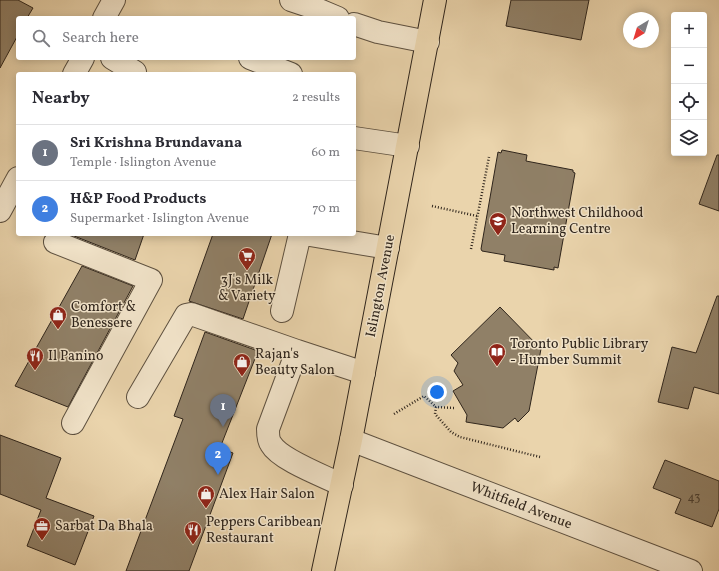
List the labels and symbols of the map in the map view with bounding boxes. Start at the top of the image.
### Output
north arrow [623,12,659,48]
place label: Northwest Childhood Learning Centre [511,204,643,239]
school or university icon: Northwest Childhood Learning Centre [488,211,508,236]
street label: Islington Avenue [362,233,400,339]
supermarket icon: 3J's Milk & Variety [237,246,257,271]
place label: 3J's Milk & Variety [218,271,276,306]
place label: Comfort & Benessere [71,298,136,333]
shop icon: Comfort & Benessere [48,305,68,330]
place label: Toronto Public Library - Humber Summit [510,335,649,370]
library icon: Toronto Public Library - Humber Summit [487,342,507,367]
place label: Rajan's Beauty Salon [255,345,335,380]
restaurant icon: Il Panino [25,346,45,371]
place label: Il Panino [48,347,103,366]
shop icon: Rajan's Beauty Salon [232,352,252,377]
your location [427,382,447,402]
pin: 1 [210,394,236,427]
pin: 2 [205,442,231,475]
street label: Whitfield Avenue [467,478,575,534]
shop icon: Alex Hair Salon [196,484,216,509]
place label: Alex Hair Salon [219,485,315,504]
house number: 43 [688,490,700,506]
place label: Peppers Caribbean Restaurant [206,513,321,548]
office icon: Sarbat Da Bhala [32,516,52,541]
place label: Sarbat Da Bhala [55,517,153,536]
restaurant icon: Peppers Caribbean Restaurant [183,520,203,545]

